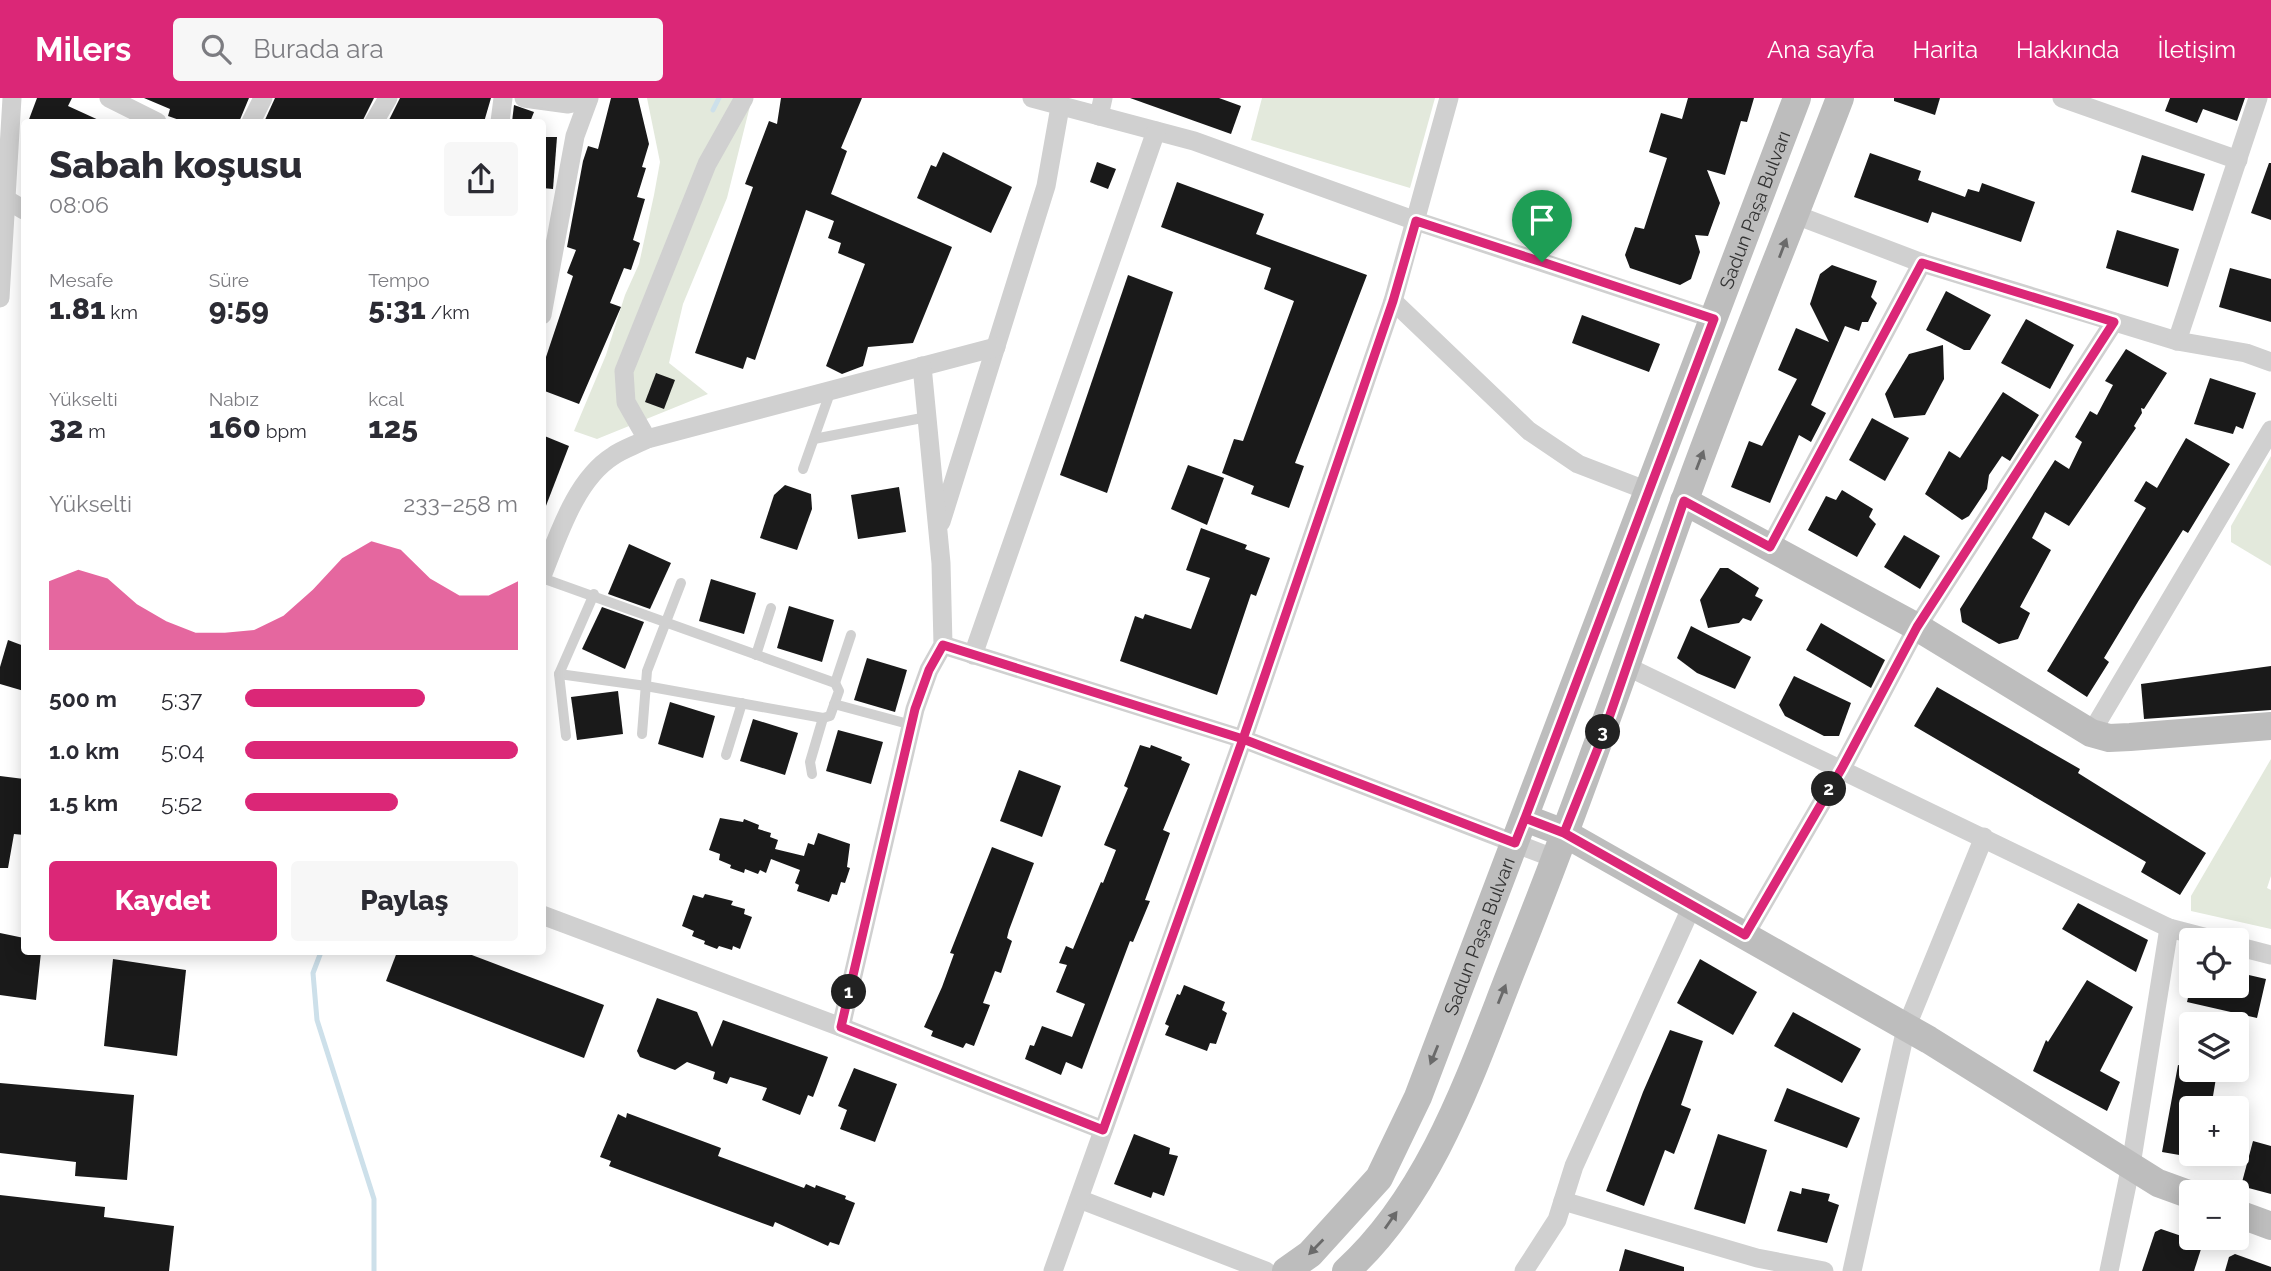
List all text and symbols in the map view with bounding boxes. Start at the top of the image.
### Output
search box [173,18,663,81]
text: Milers [35,30,131,69]
icon: search [197,30,235,68]
text: Burada ara [253,34,384,64]
text: Ana sayfa [1767,35,1875,64]
text: Harita [1913,35,1978,64]
text: Hakkında [2016,35,2119,64]
text: İletişim [2157,35,2236,64]
street label: Sadun Paşa Bulvarı [1715,128,1795,292]
text: Sabah koşusu [49,142,302,187]
button: share [444,142,518,216]
pin [1512,190,1572,262]
text: 08:06 [49,191,109,218]
icon: arrive [1523,201,1561,239]
one-way arrow [1777,237,1788,258]
text: Mesafe [49,269,113,291]
text: Süre [209,269,249,291]
text: Tempo [368,269,429,291]
text: 1.81 [49,291,105,326]
text: 9:59 [209,291,269,326]
text: 5:31 [368,291,426,326]
text: km [105,301,138,323]
text: /km [426,301,470,323]
text: Yükselti [49,388,118,410]
text: Nabız [209,388,259,410]
text: kcal [368,388,404,410]
text: 32 [49,410,83,445]
text: 160 [209,410,261,445]
text: 125 [368,410,418,445]
text: m [83,420,106,442]
text: bpm [261,420,307,442]
one-way arrow [1695,449,1706,470]
text: Yükselti [49,490,132,517]
text: 233–258 m [403,490,518,517]
text: 500 m [49,685,117,712]
text: 5:37 [161,685,202,712]
pin: 3 [1586,714,1620,750]
text: 3 [1597,720,1608,742]
text: 1.0 km [49,737,119,764]
text: 5:04 [161,737,205,764]
pin: 2 [1812,772,1846,806]
text: 2 [1823,777,1834,799]
text: 1.5 km [49,789,118,816]
text: 5:52 [161,789,202,816]
street label: Sadun Paşa Bulvarı [1439,854,1519,1018]
button: Kaydet [49,861,277,941]
button: Paylaş [291,861,518,941]
map controls [2179,928,2249,1250]
button: locate [2179,928,2249,998]
pin: 1 [832,974,866,1010]
text: 1 [844,980,853,1002]
one-way arrow [1496,984,1507,1005]
button: layers [2179,1012,2249,1082]
one-way arrow [1429,1045,1440,1066]
button: + [2179,1096,2249,1166]
button: − [2179,1180,2249,1250]
one-way arrow [1384,1211,1398,1229]
one-way arrow [1308,1238,1325,1255]

